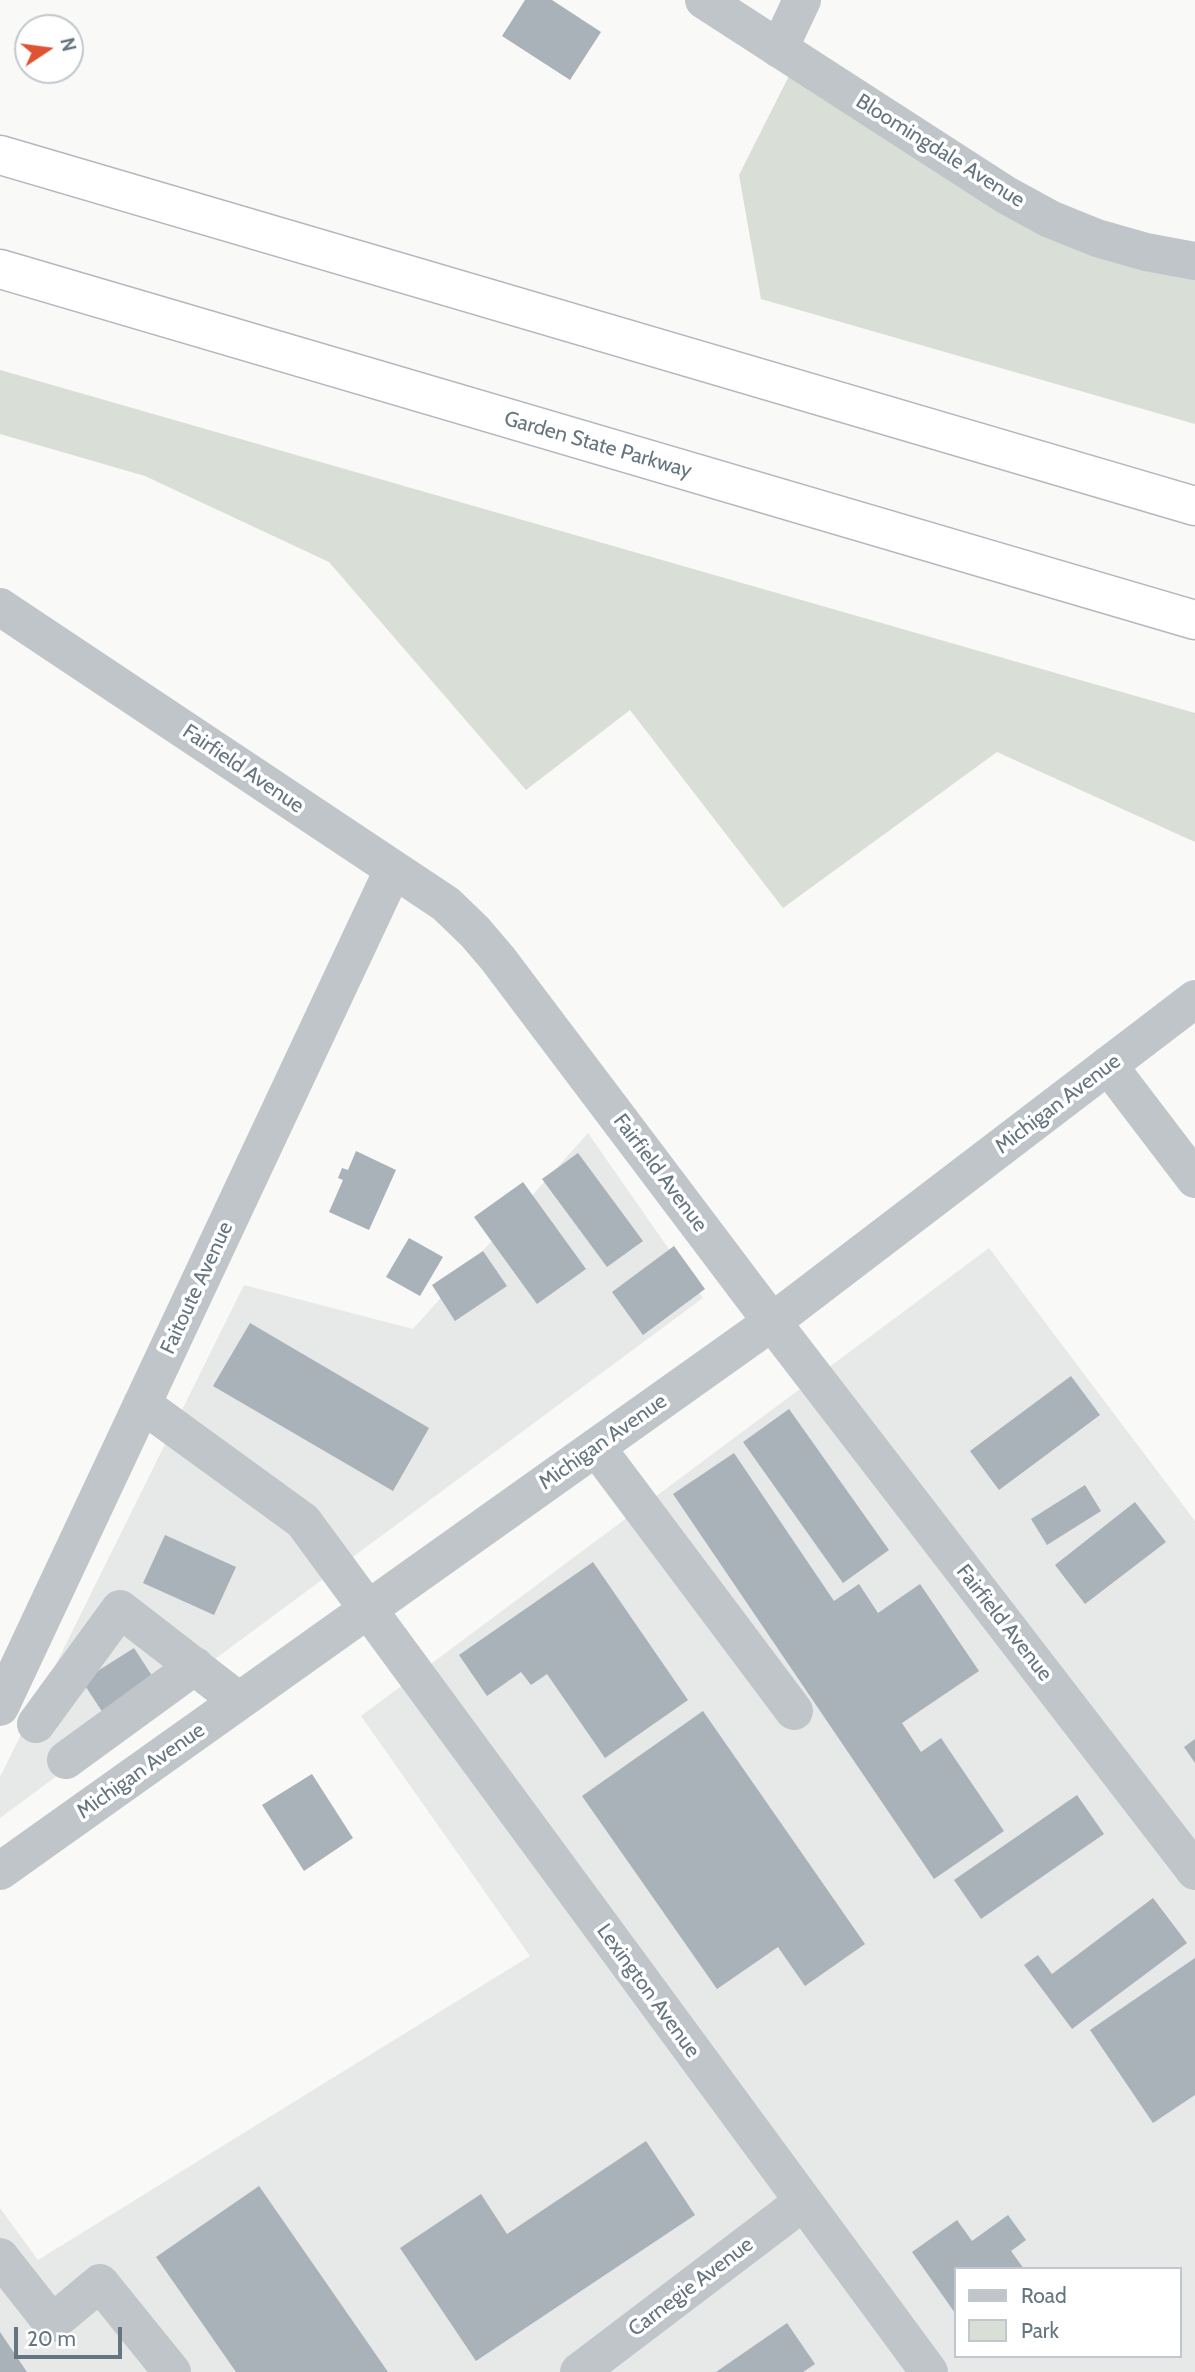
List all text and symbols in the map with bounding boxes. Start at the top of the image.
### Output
north arrow [14,14,84,84]
text: N [55,35,81,54]
street label: Bloomingdale Avenue [851,89,1029,213]
street label: Garden State Parkway [501,406,695,484]
street label: Fairfield Avenue [178,719,308,819]
street label: Michigan Avenue [990,1049,1126,1159]
street label: Fairfield Avenue [608,1109,712,1237]
street label: Faitoute Avenue [155,1218,239,1358]
street label: Michigan Avenue [534,1389,672,1495]
street label: Fairfield Avenue [951,1560,1057,1686]
street label: Michigan Avenue [72,1718,210,1824]
street label: Lexington Avenue [591,1919,705,2063]
street label: Carnegie Avenue [624,2232,758,2342]
legend [954,2267,1181,2358]
text: Road [1021,2283,1067,2308]
scale bar [18,2312,126,2356]
text: Park [1021,2318,1059,2343]
text: 20 m [27,2326,76,2351]

